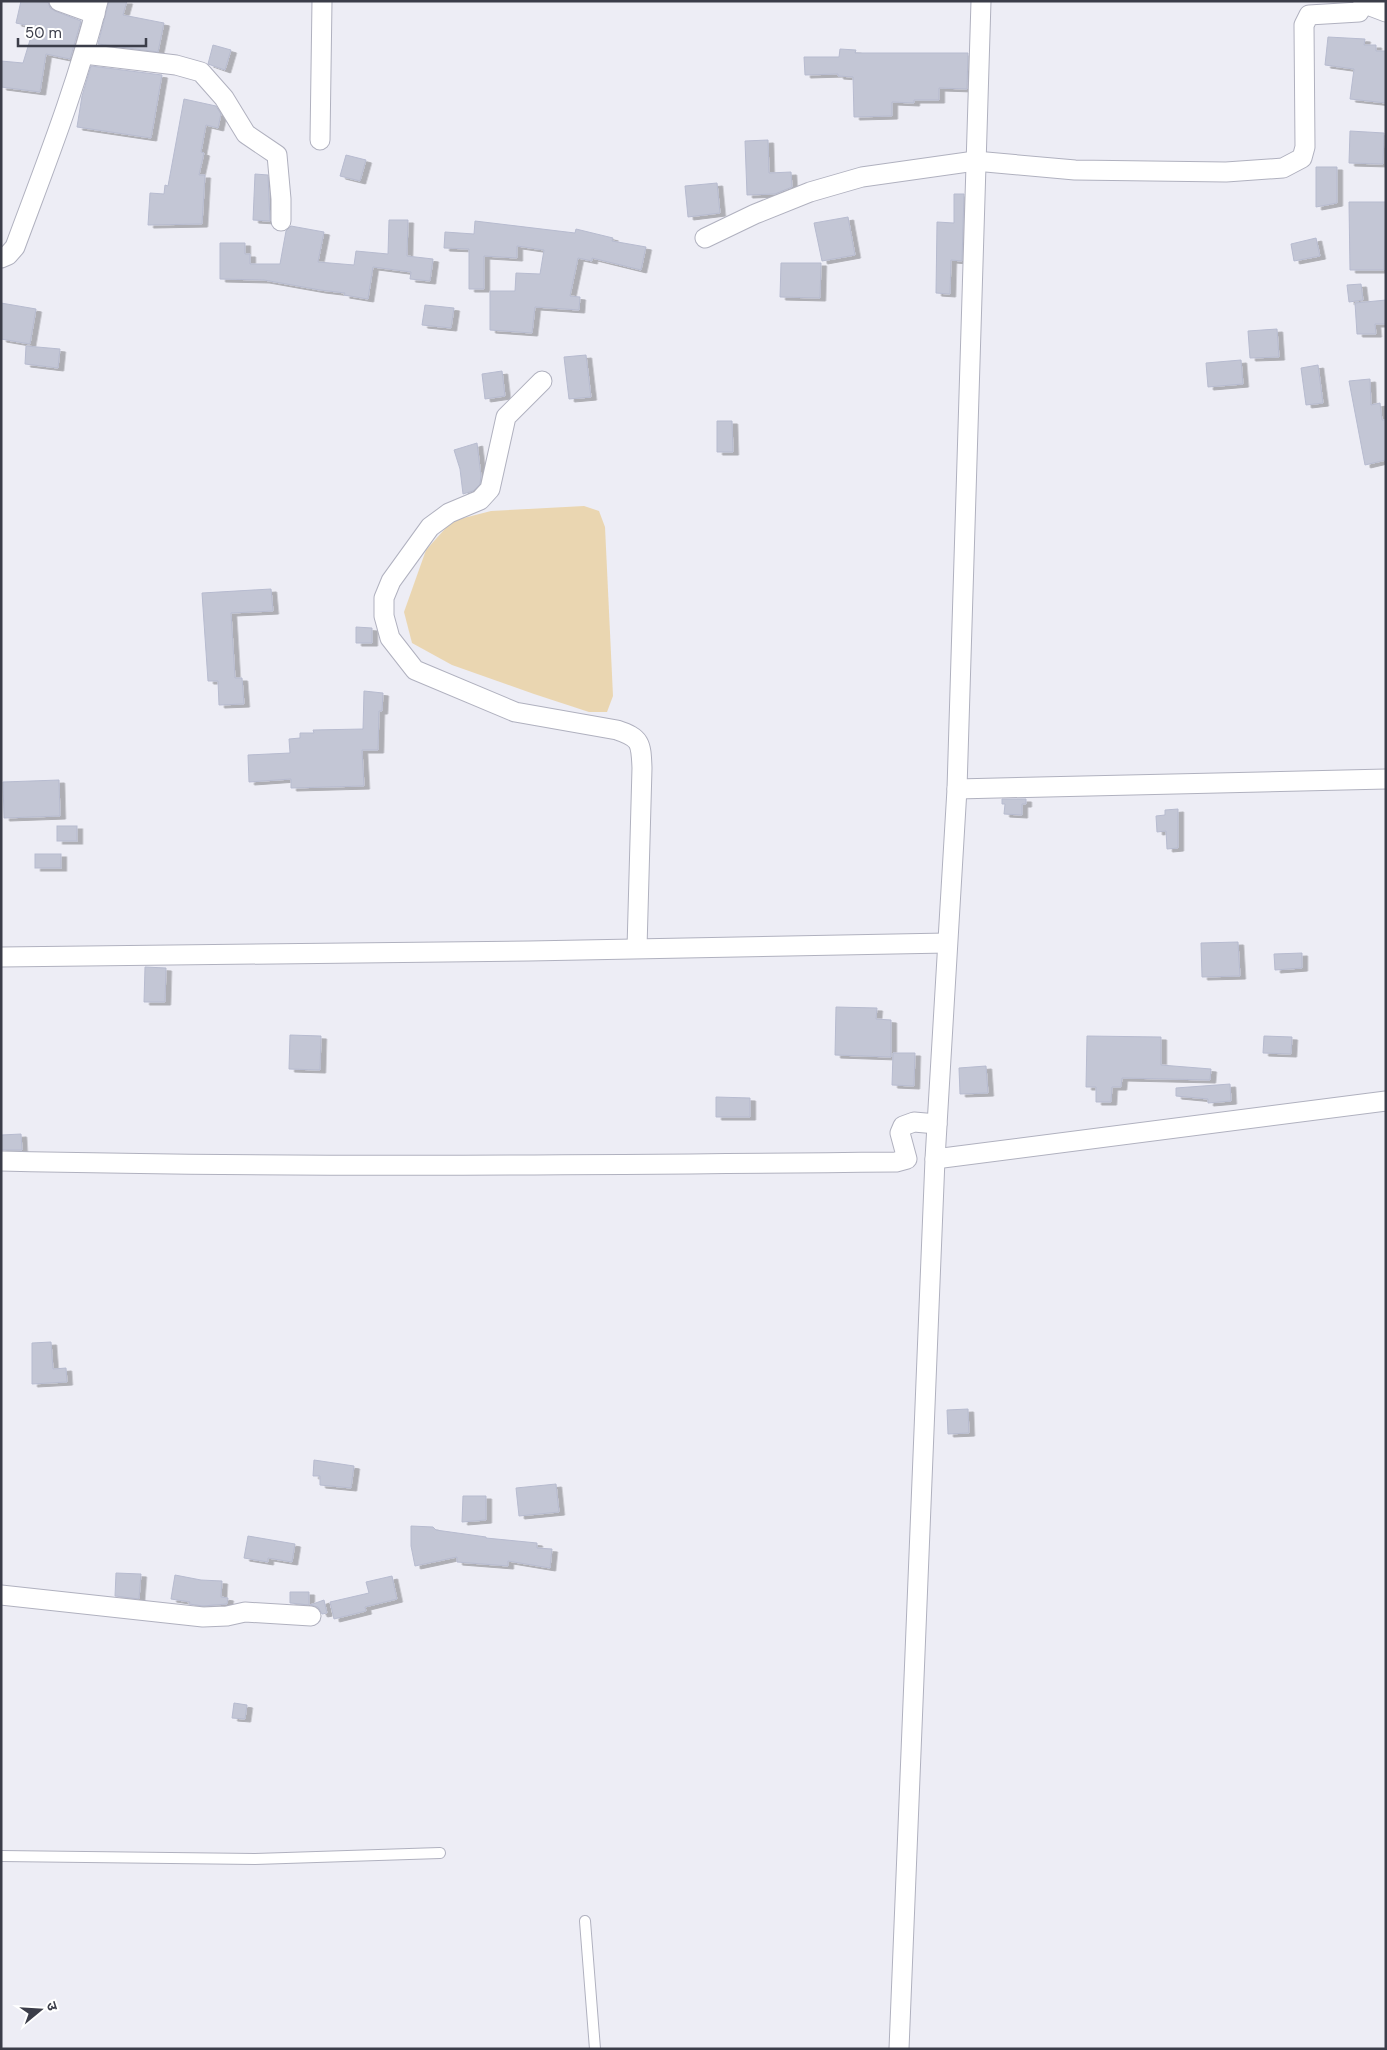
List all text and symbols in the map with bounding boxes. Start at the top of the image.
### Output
scale bar [18,15,145,47]
text: 50 m [25,23,62,43]
north arrow [15,1985,65,2035]
text: उ [43,1999,62,2013]

